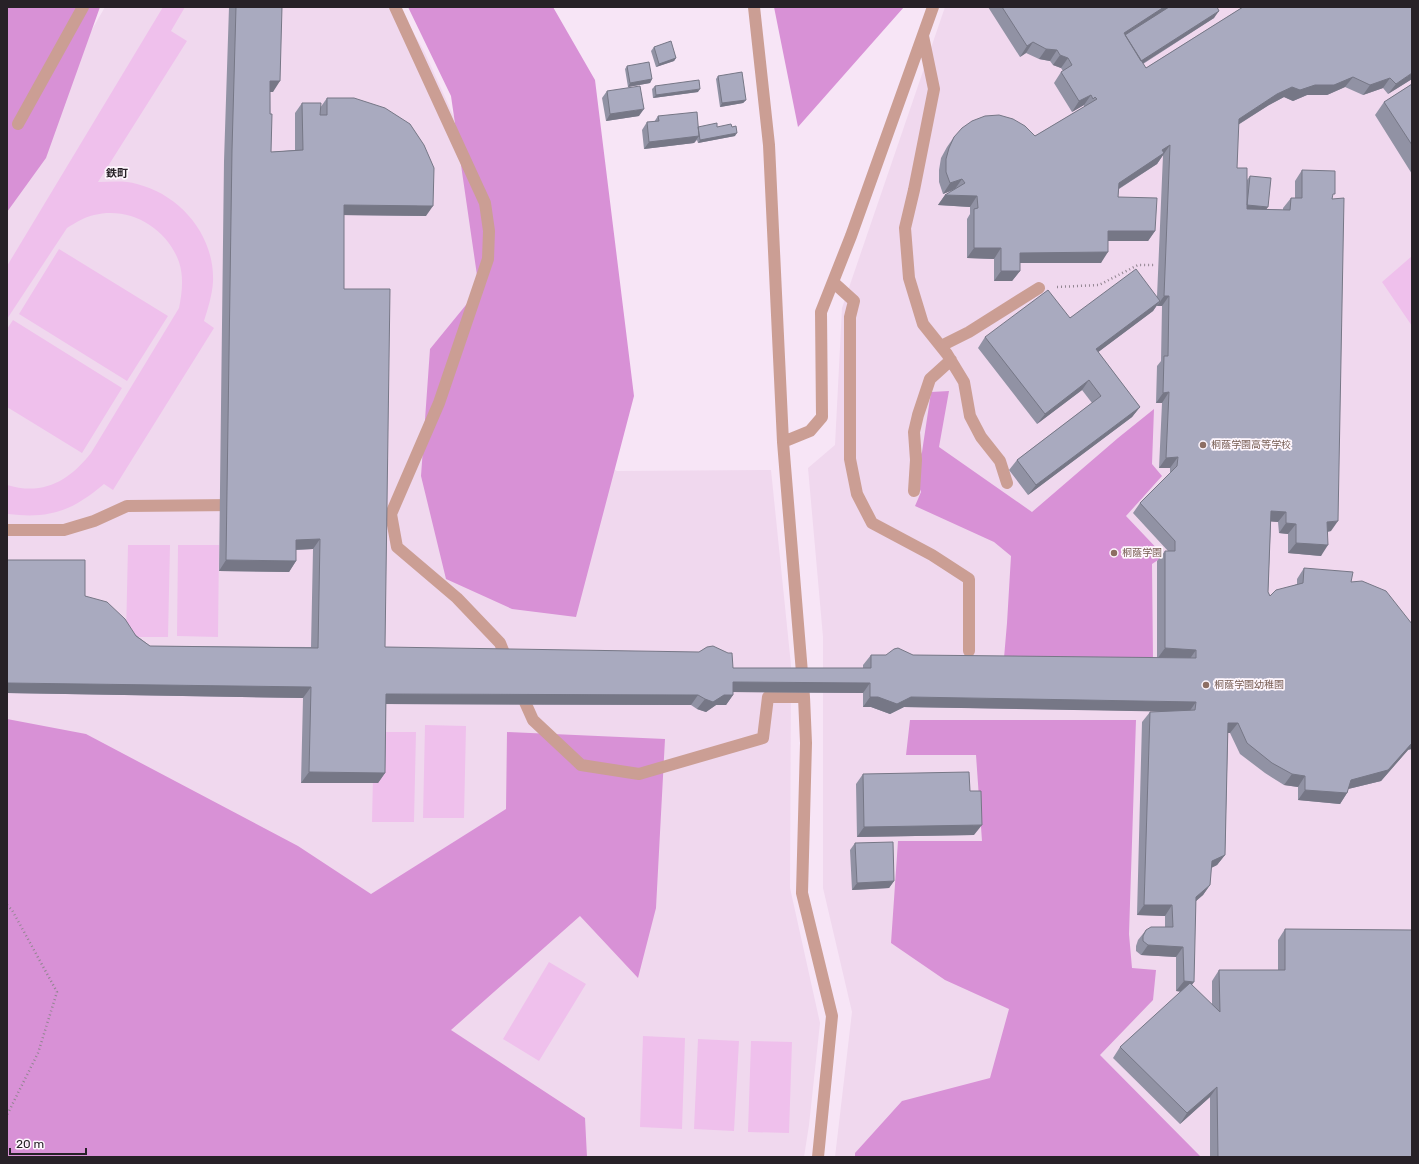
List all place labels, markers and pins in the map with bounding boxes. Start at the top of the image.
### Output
place label: 桐蔭学園高等学校 [1211,439,1291,451]
marker: 桐蔭学園高等学校 [1198,440,1208,450]
place label: 桐蔭学園 [1122,547,1162,559]
marker: 桐蔭学園 [1109,548,1119,558]
place label: 桐蔭学園幼稚園 [1214,679,1284,691]
marker: 桐蔭学園幼稚園 [1201,680,1211,690]

